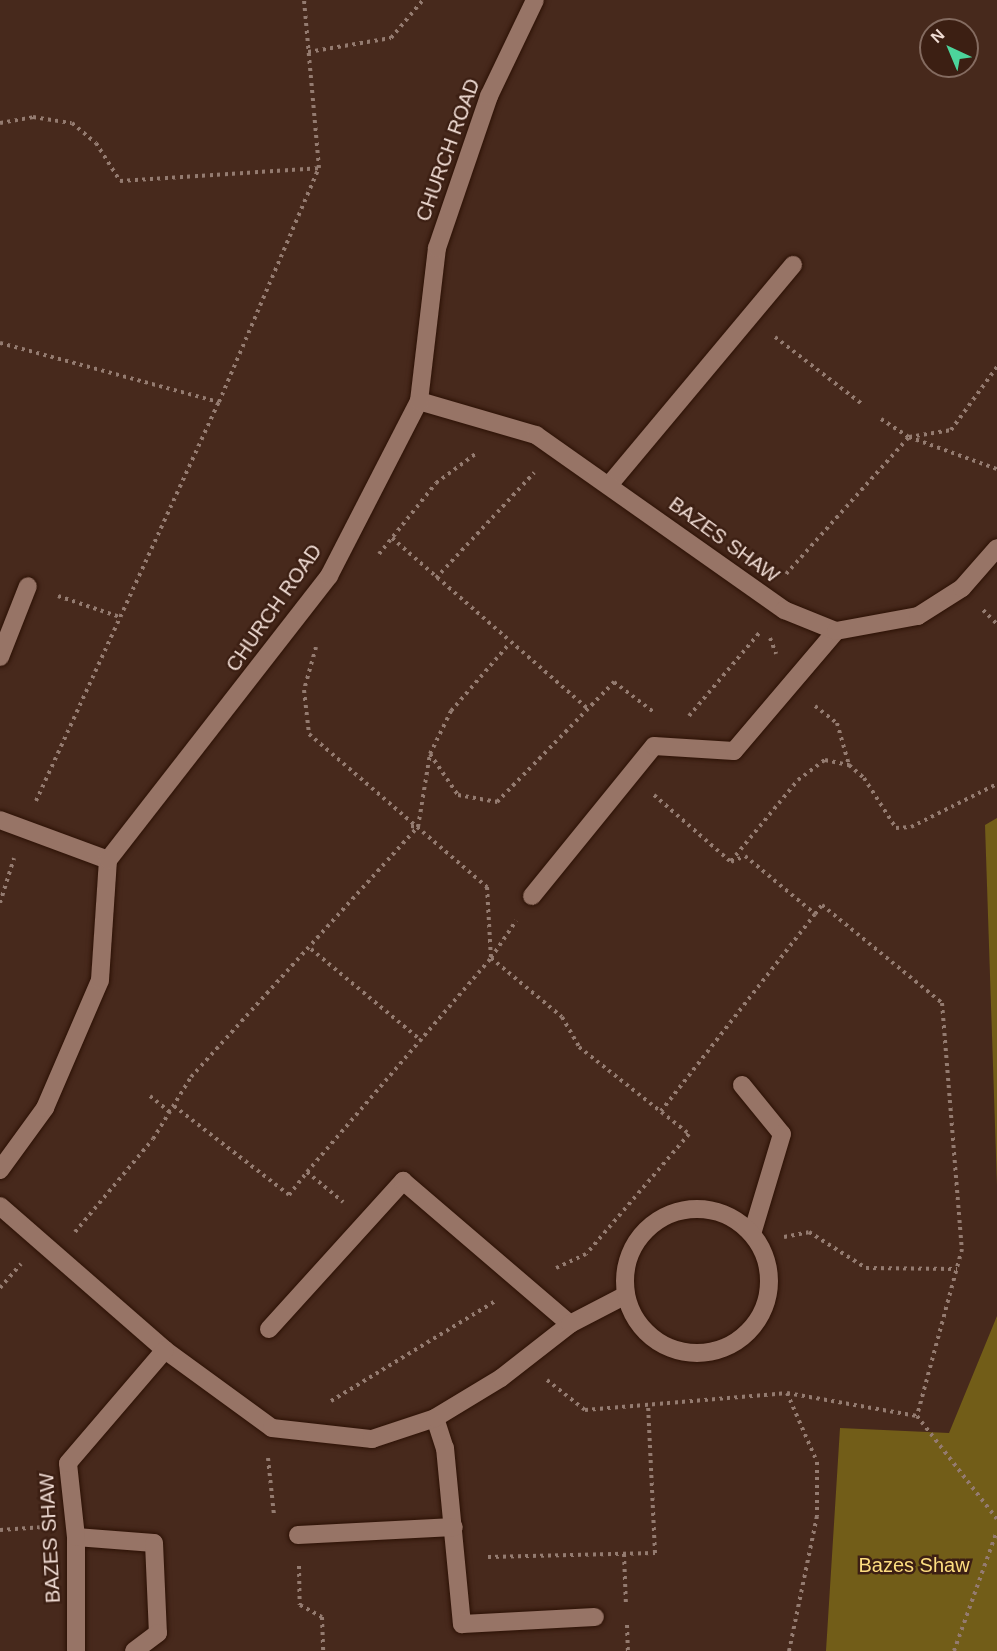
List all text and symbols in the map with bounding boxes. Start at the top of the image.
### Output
north arrow [919,18,979,78]
text: N [927,26,948,46]
street label: CHURCH ROAD [411,75,485,225]
street label: BAZES SHAW [664,492,784,588]
street label: CHURCH ROAD [221,540,327,676]
street label: BAZES SHAW [35,1472,65,1604]
park label: Bazes Shaw [858,1553,970,1577]

